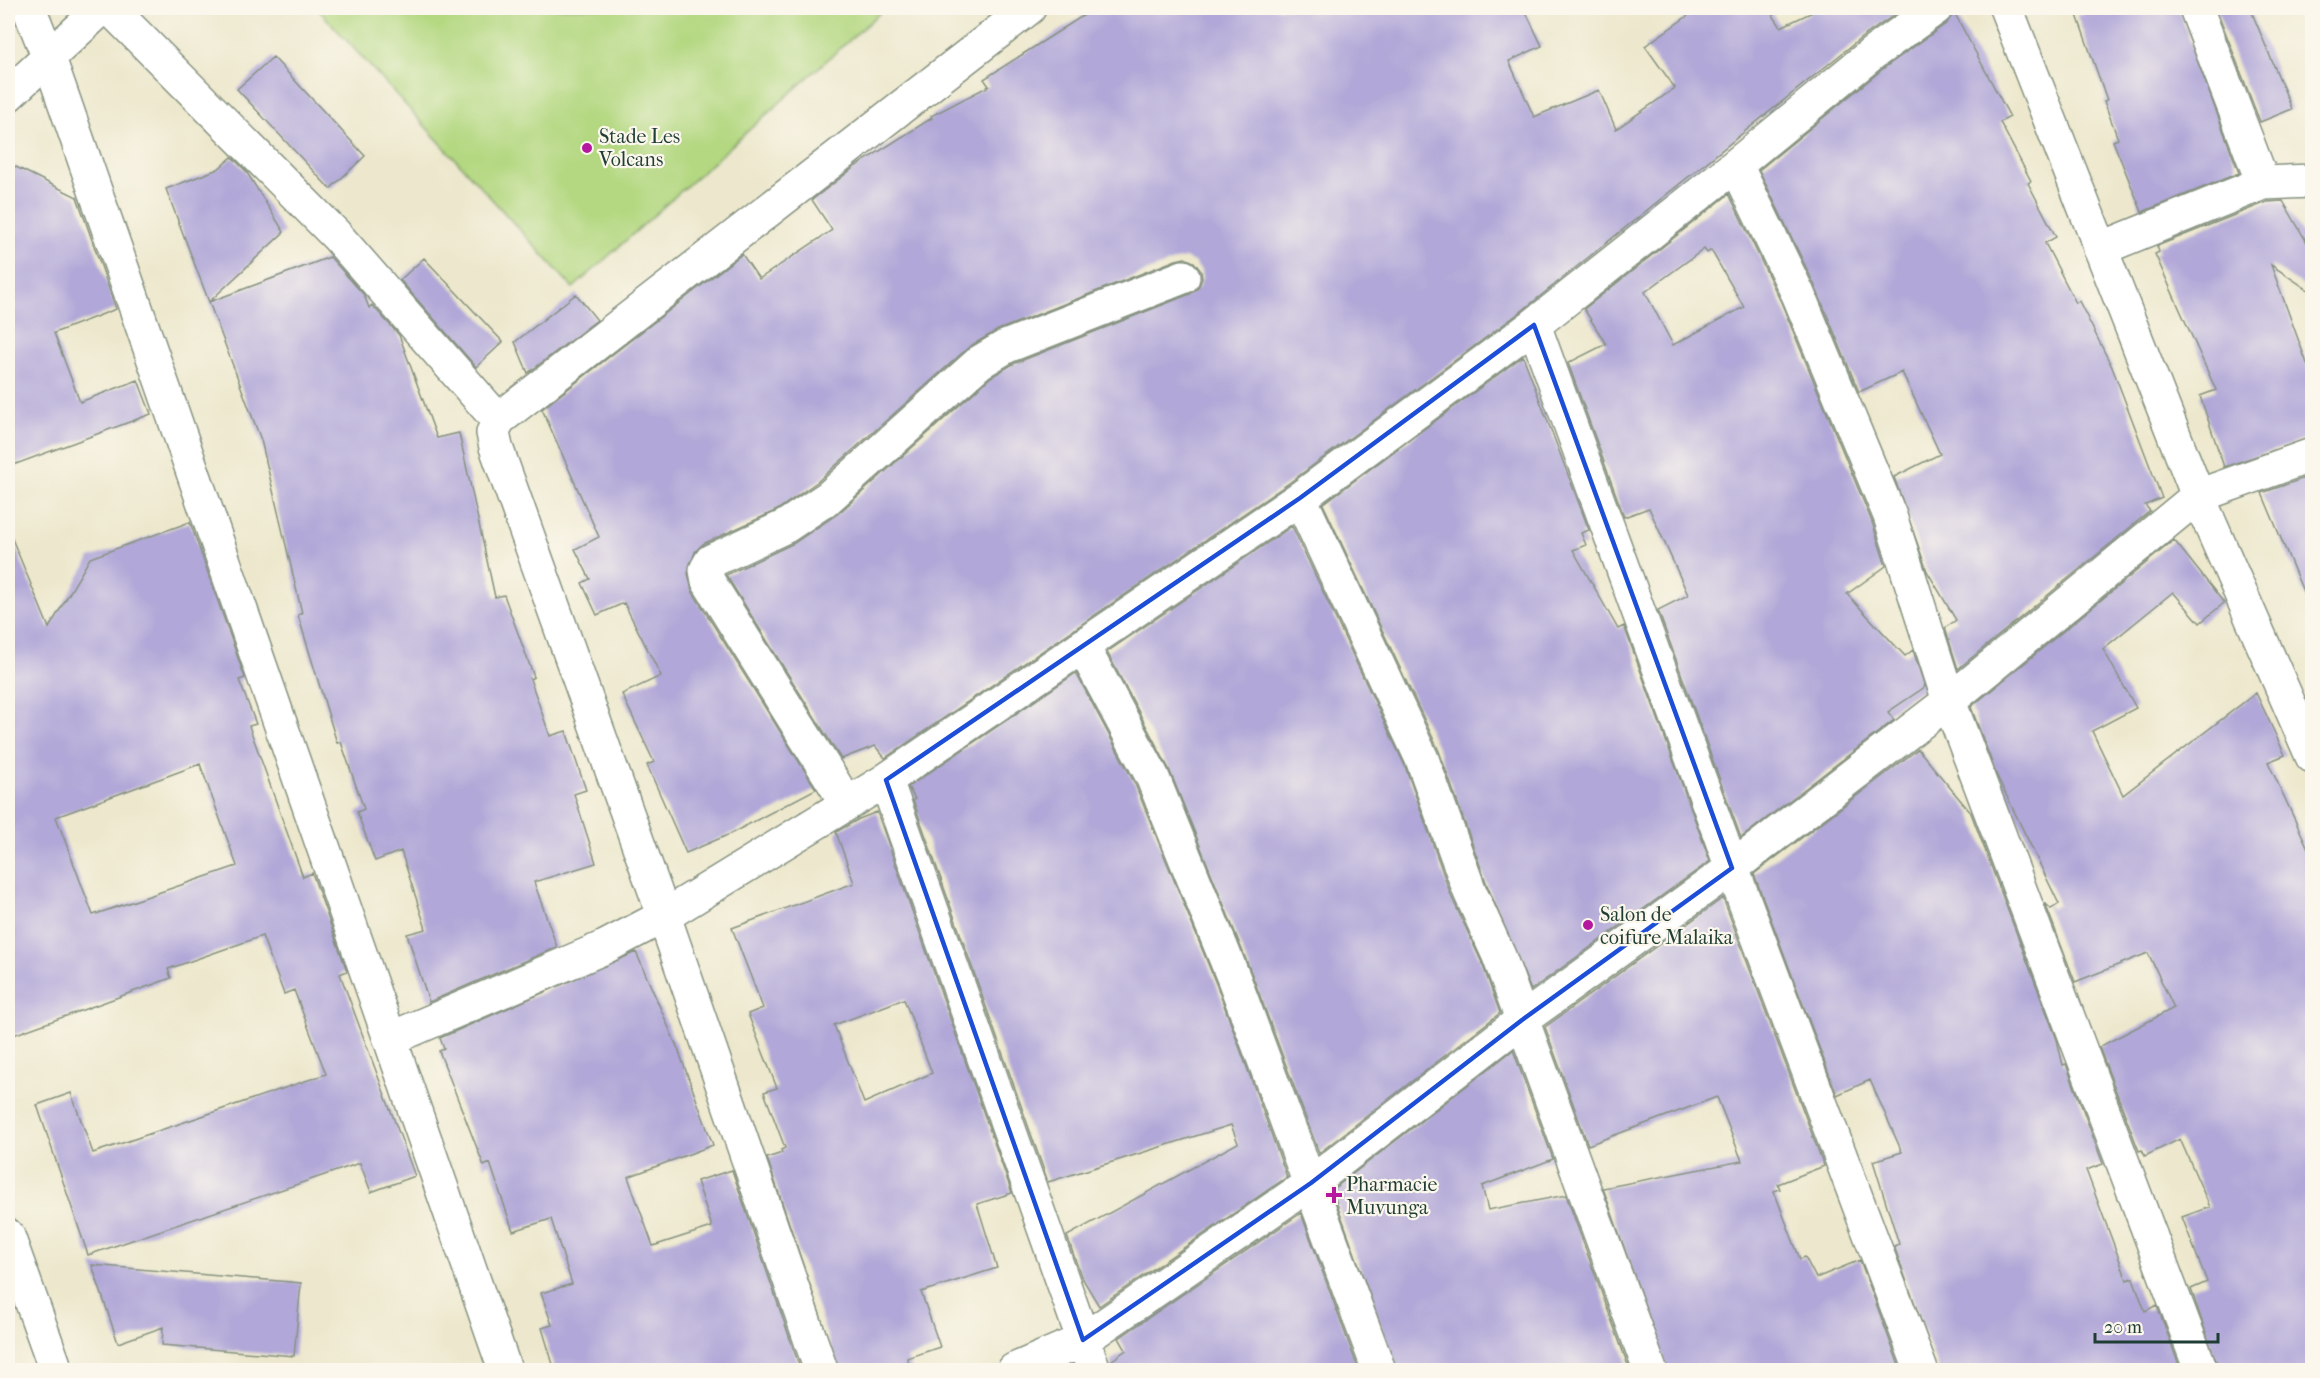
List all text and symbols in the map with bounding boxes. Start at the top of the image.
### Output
place label: Stade Les Volcans [598,125,680,171]
marker: Stade Les Volcans [580,141,594,155]
place label: Salon de coifure Malaika [1600,903,1734,949]
marker: Salon de coifure Malaika [1581,918,1595,932]
place label: Pharmacie Muvunga [1346,1173,1438,1219]
marker: Pharmacie Muvunga [1327,1188,1341,1202]
scale bar [2095,1306,2218,1344]
text: 20 m [2104,1317,2142,1338]

